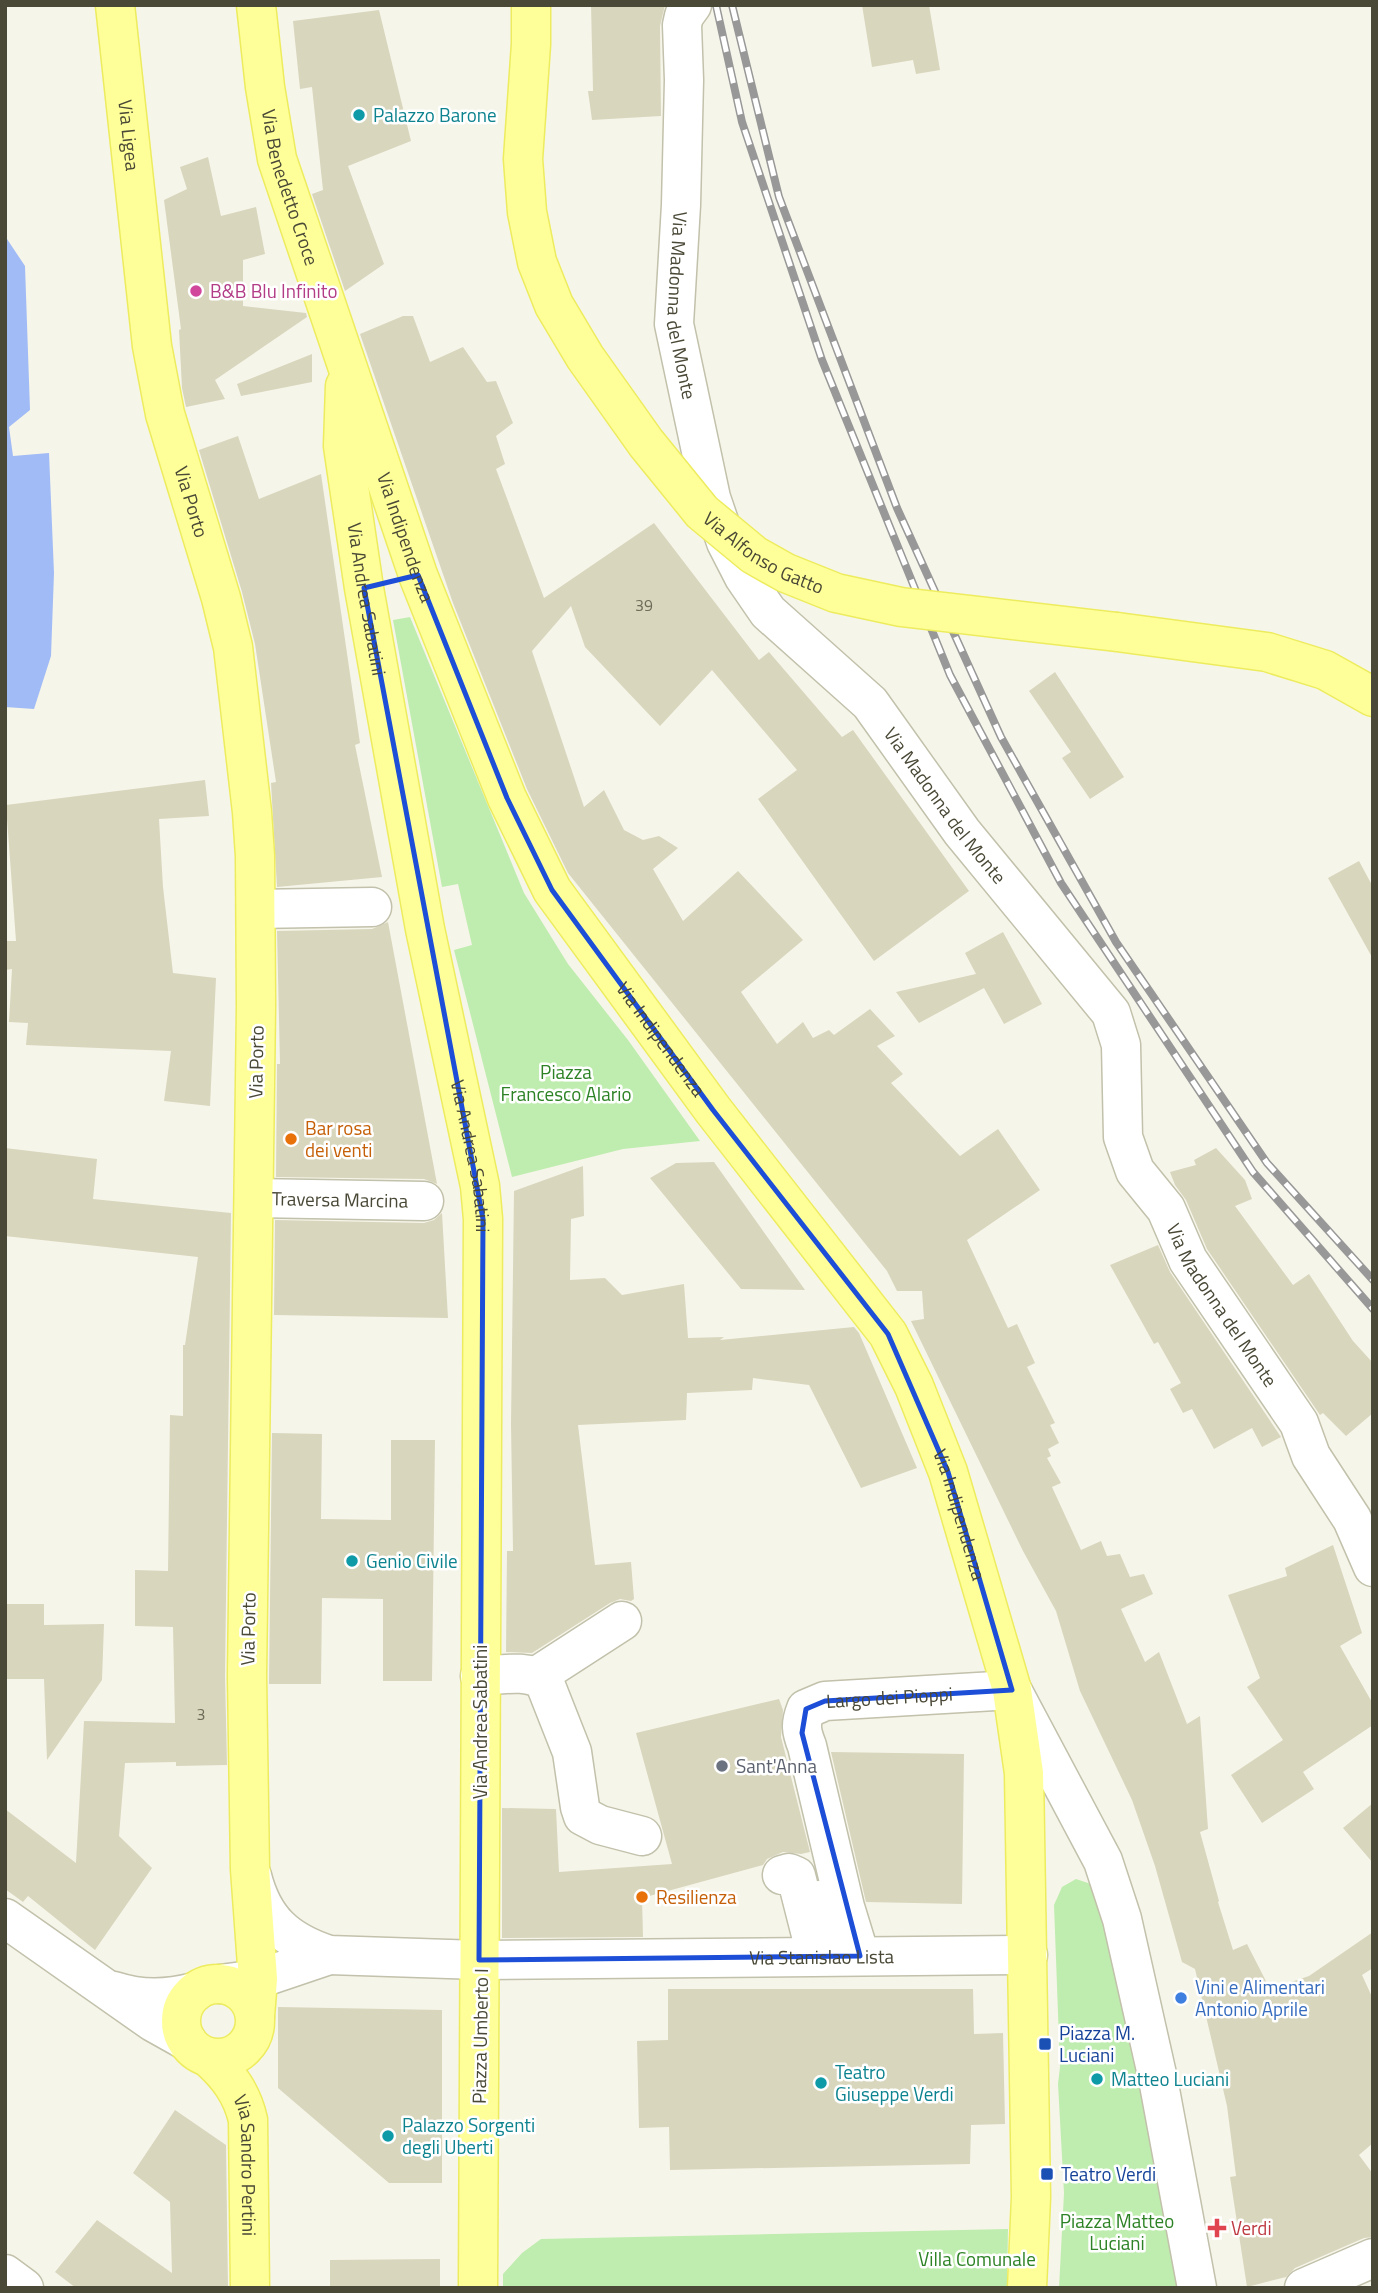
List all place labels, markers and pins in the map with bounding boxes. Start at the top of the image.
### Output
place label: Palazzo Barone [373,100,496,129]
marker: Palazzo Barone [351,107,367,123]
place label: B&B Blu Infinito [210,276,337,305]
marker: B&B Blu Infinito [188,283,204,299]
place label: Bar rosa dei venti [305,1113,373,1164]
marker: Bar rosa dei venti [283,1131,299,1147]
place label: Genio Civile [366,1546,458,1575]
marker: Genio Civile [344,1553,360,1569]
place label: Sant'Anna [736,1751,817,1780]
marker: Sant'Anna [714,1758,730,1774]
place label: Resilienza [656,1882,737,1911]
marker: Resilienza [634,1889,650,1905]
place label: Vini e Alimentari Antonio Aprile [1195,1972,1325,2023]
marker: Vini e Alimentari Antonio Aprile [1173,1990,1189,2006]
place label: Piazza M. Luciani [1059,2018,1135,2069]
marker: Piazza M. Luciani [1037,2036,1053,2052]
place label: Teatro Giuseppe Verdi [835,2057,954,2108]
place label: Matteo Luciani [1111,2064,1229,2093]
marker: Matteo Luciani [1089,2071,1105,2087]
marker: Teatro Giuseppe Verdi [813,2075,829,2091]
place label: Palazzo Sorgenti degli Uberti [402,2110,535,2161]
marker: Palazzo Sorgenti degli Uberti [380,2128,396,2144]
place label: Teatro Verdi [1061,2159,1156,2188]
marker: Teatro Verdi [1039,2166,1055,2182]
place label: Verdi [1231,2213,1272,2242]
marker: Verdi [1209,2220,1225,2236]

